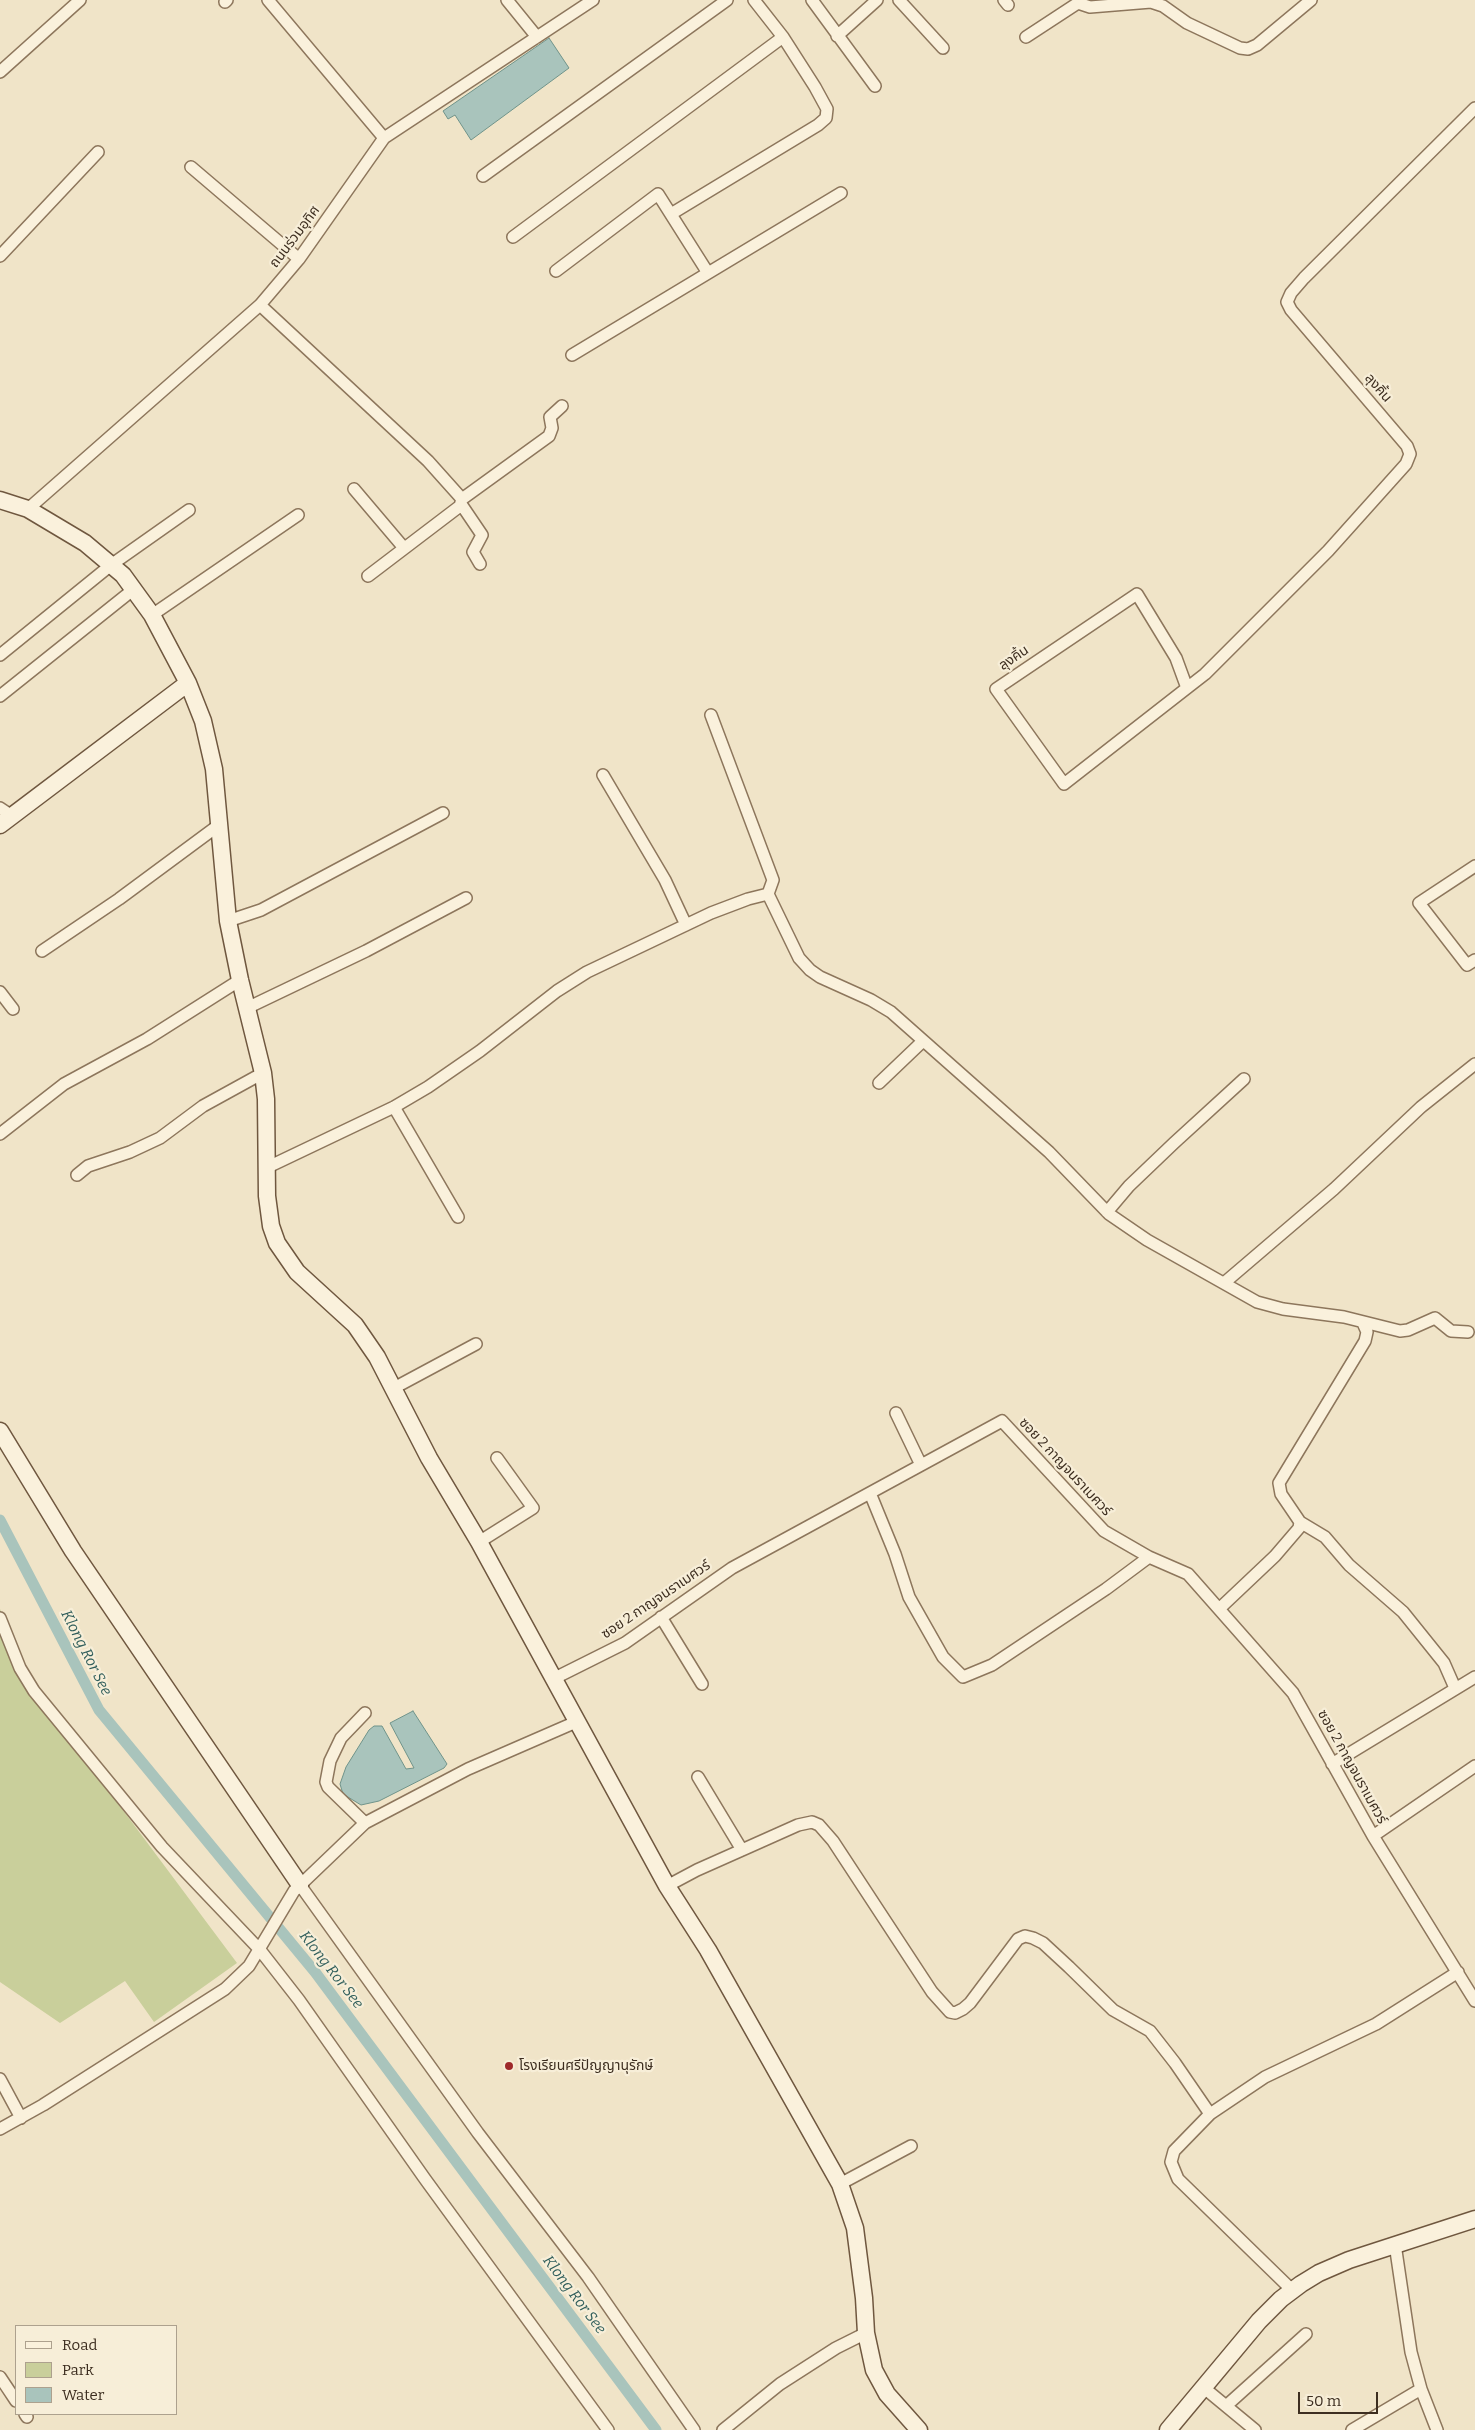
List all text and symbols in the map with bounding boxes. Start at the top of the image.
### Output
street label: ถนนร่วมอุทิศ [266,203,324,271]
street label: ลุงคิ้น [1361,370,1395,406]
street label: ลุงคิ้น [996,642,1032,674]
street label: ซอย 2 กาญจนราเมศวร์ [1015,1414,1115,1520]
street label: ซอย 2 กาญจนราเมศวร์ [598,1557,714,1643]
water label: Klong Ror See [57,1607,115,1699]
street label: ซอย 2 กาญจนราเมศวร์ [1314,1707,1390,1827]
water label: Klong Ror See [295,1928,367,2012]
place label: โรงเรียนศรีปัญญานุรักษ์ [519,2058,653,2074]
marker: โรงเรียนศรีปัญญานุรักษ์ [503,2060,515,2072]
water label: Klong Ror See [539,2252,609,2338]
legend [15,2325,178,2415]
text: Road [62,2336,97,2354]
text: Park [62,2361,94,2379]
scale bar [1300,2382,1380,2414]
text: Water [62,2386,104,2404]
text: 50 m [1306,2392,1341,2410]

